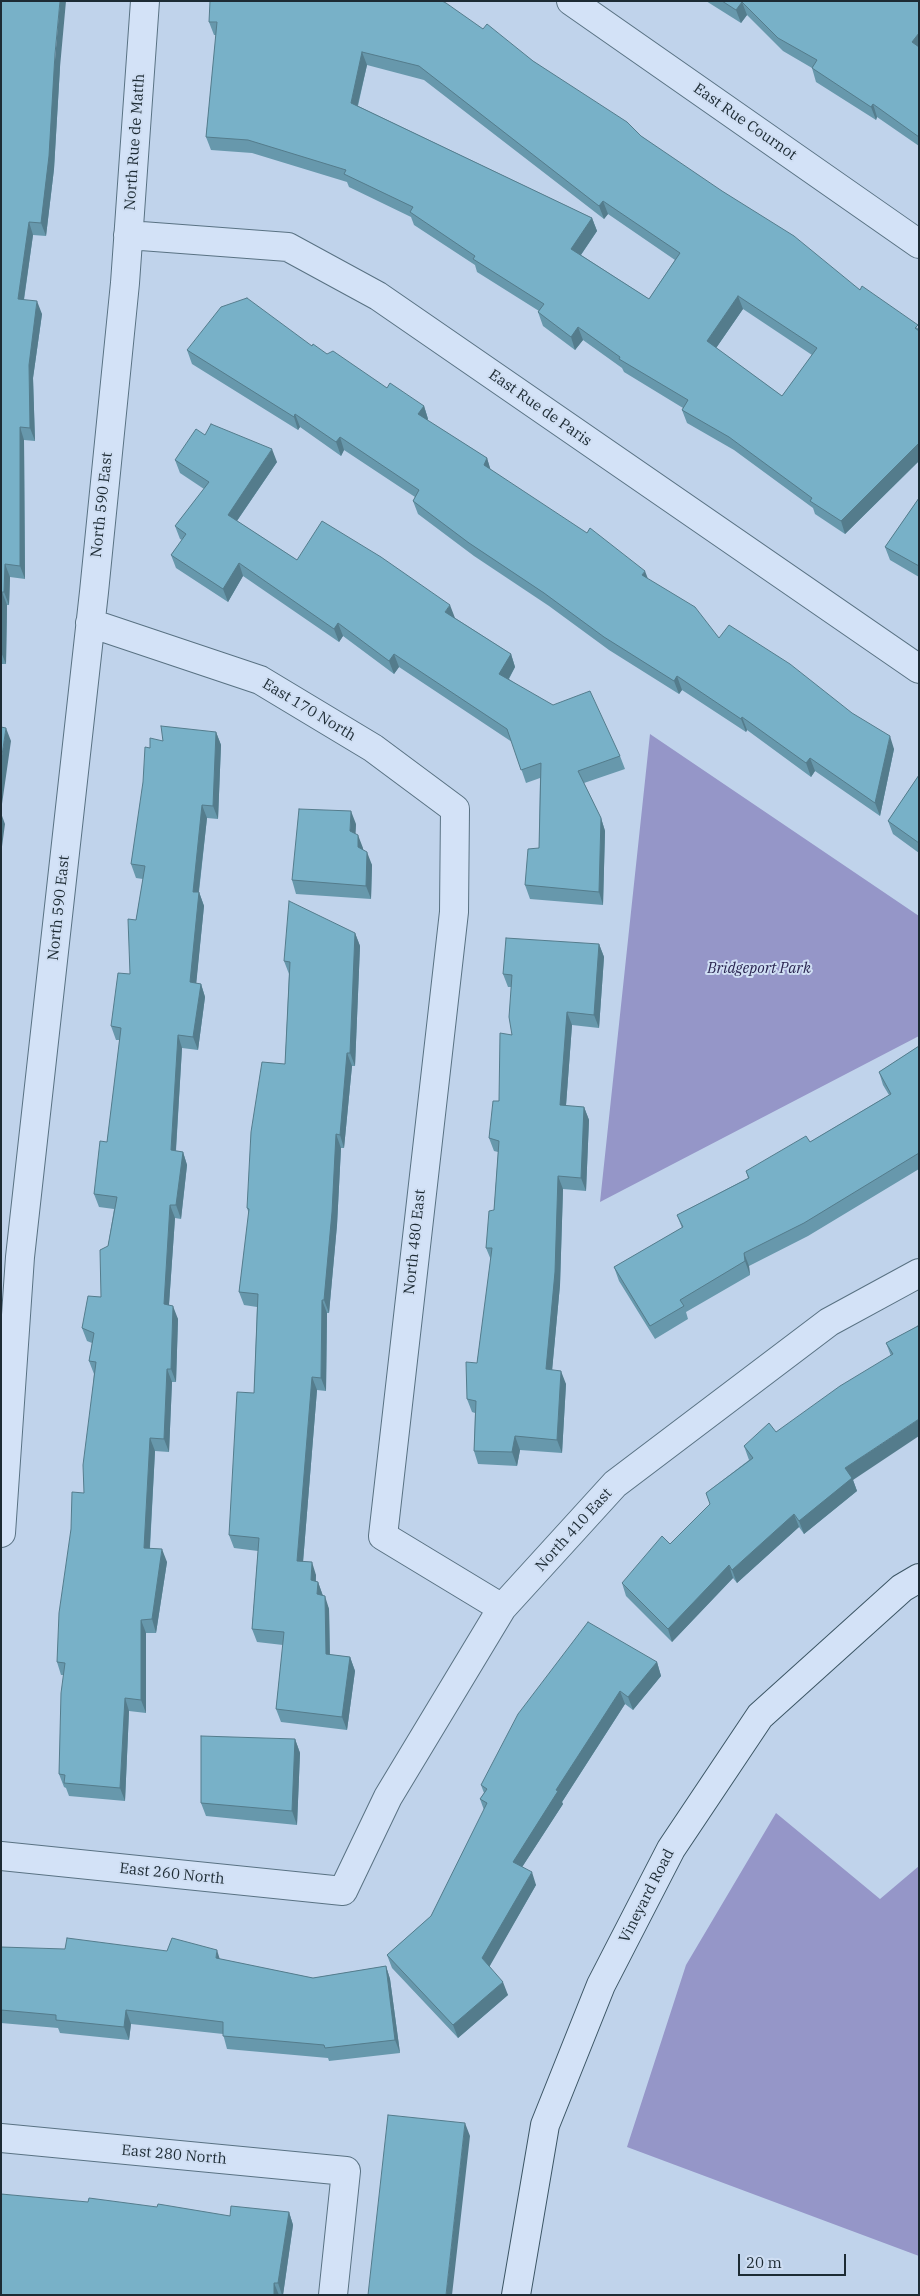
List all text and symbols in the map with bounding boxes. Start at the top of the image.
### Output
street label: North Rue de Matth [121,73,149,211]
street label: East Rue Cournot [690,80,800,164]
street label: East Rue de Paris [485,366,595,450]
street label: North 590 East [88,451,116,559]
street label: East 170 North [259,675,359,745]
street label: North 590 East [45,854,73,962]
park label: Bridgeport Park [707,960,811,978]
street label: North 480 East [401,1188,429,1296]
street label: North 410 East [532,1485,616,1575]
street label: Vineyard Road [616,1846,678,1946]
street label: East 260 North [118,1860,226,1888]
street label: East 280 North [121,2141,227,2169]
scale bar [740,2244,848,2276]
text: 20 m [746,2253,782,2272]

